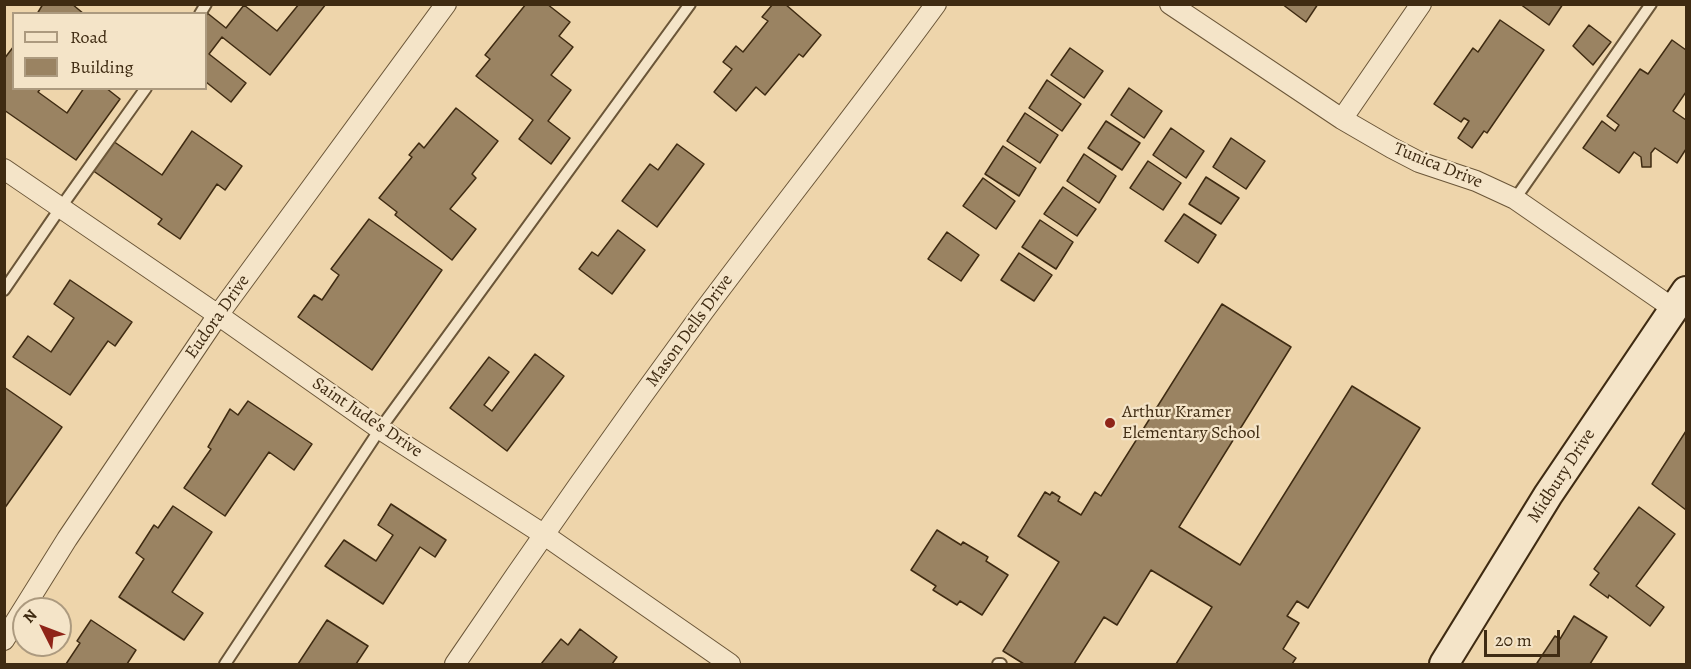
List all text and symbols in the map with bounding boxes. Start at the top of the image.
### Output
legend [12,12,207,90]
text: Road [70,25,107,49]
text: Building [70,55,134,79]
street label: Tunica Drive [1390,138,1486,194]
street label: Eudora Drive [181,271,255,363]
street label: Mason Dells Drive [642,271,738,391]
street label: Saint Jude's Drive [308,373,426,463]
place label: Arthur Kramer Elementary School [1122,402,1260,444]
marker: Arthur Kramer Elementary School [1103,416,1117,430]
street label: Midbury Drive [1524,425,1600,527]
north arrow [12,597,72,657]
text: N [18,605,42,628]
scale bar [1487,618,1564,656]
text: 20 m [1495,628,1532,652]

